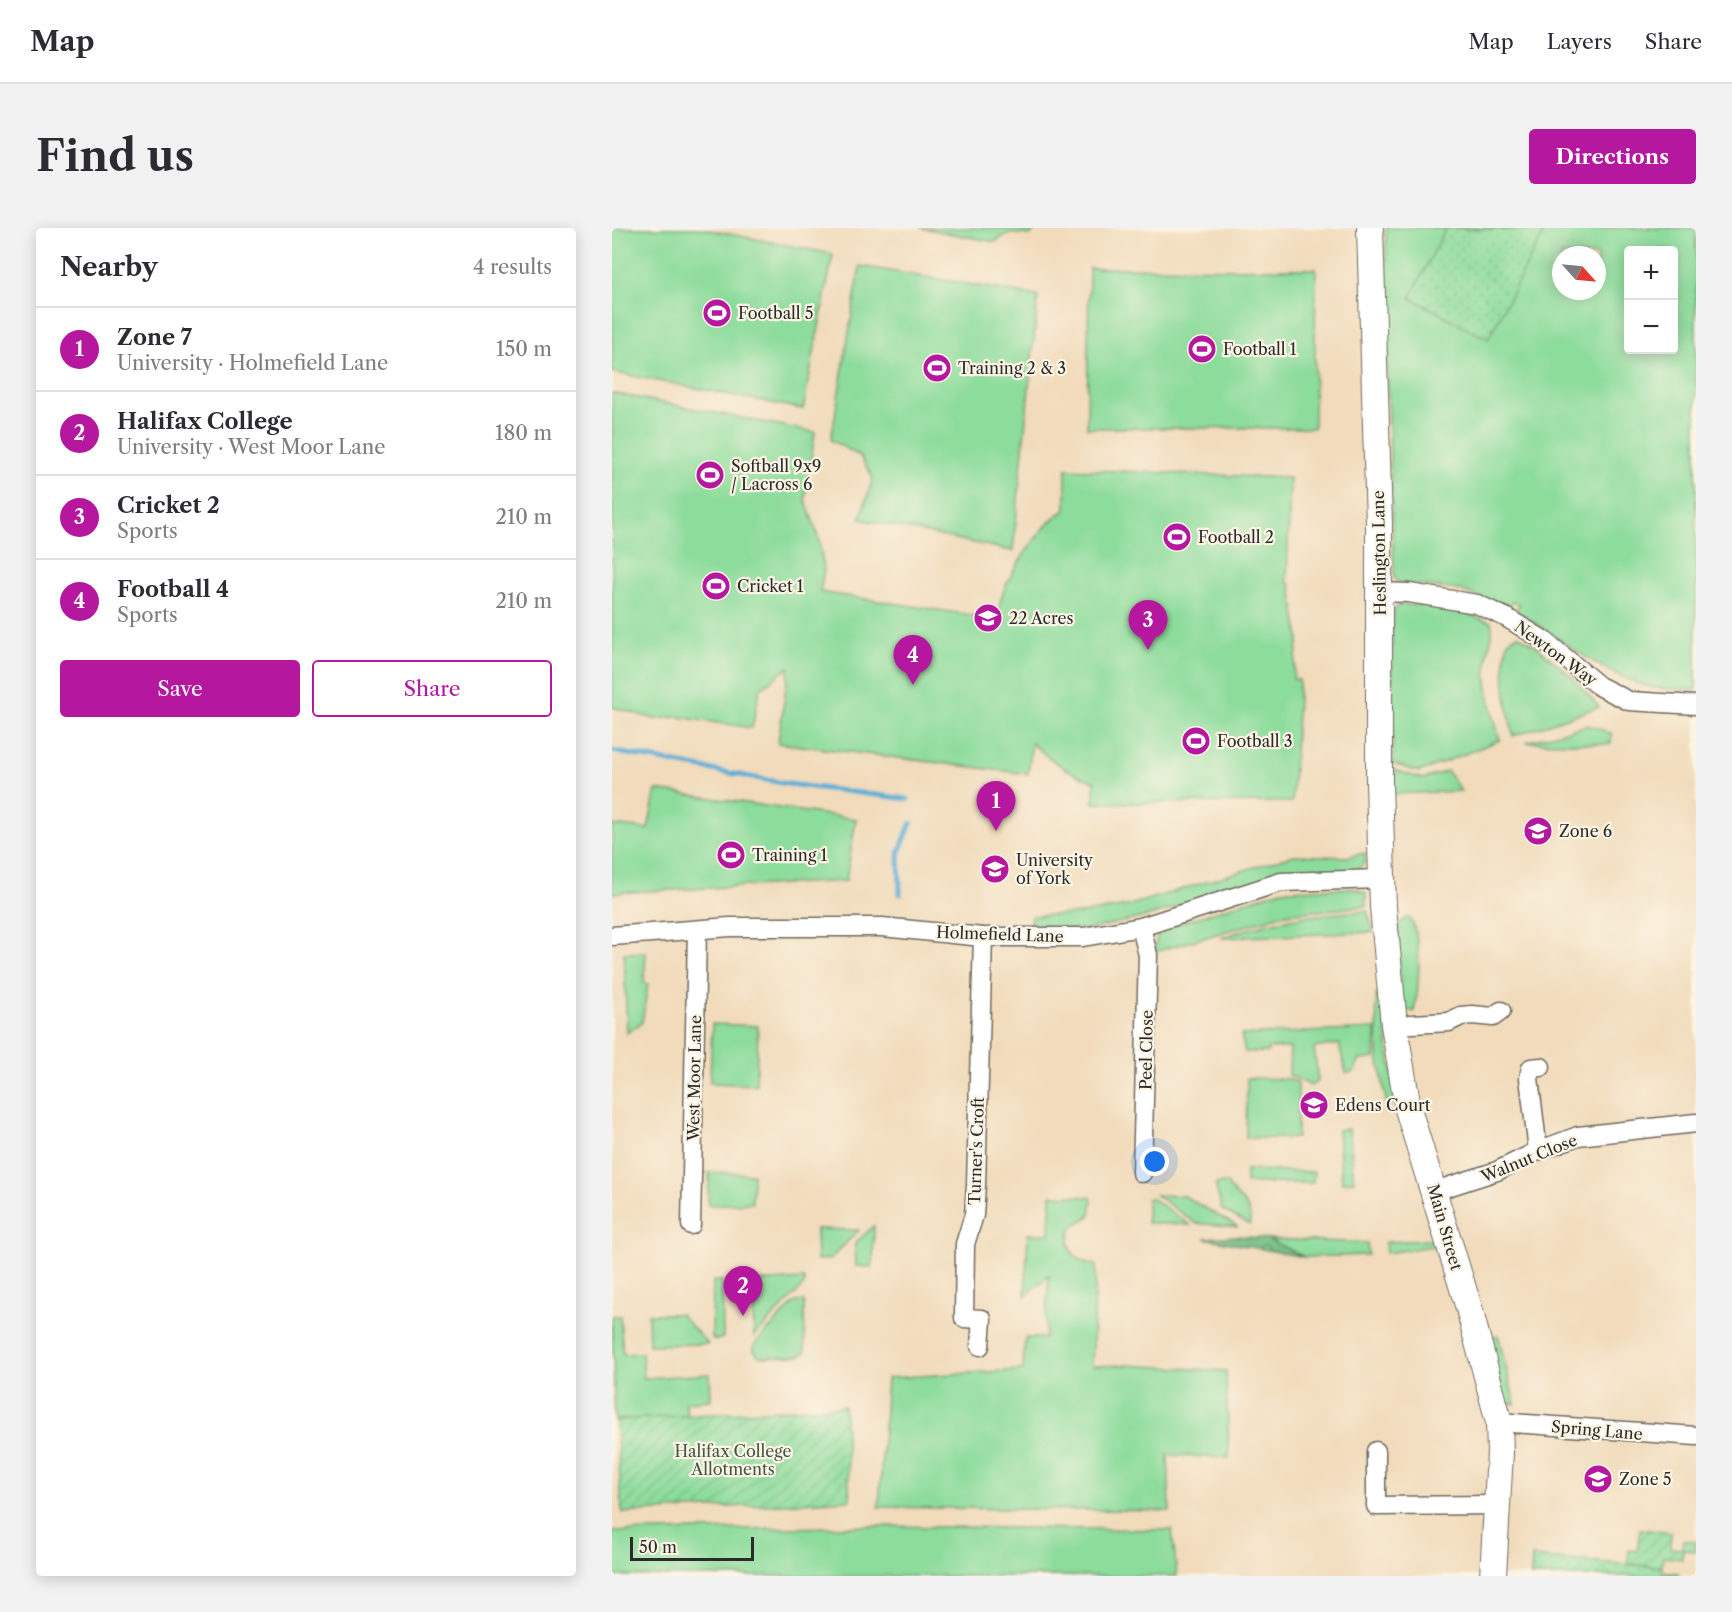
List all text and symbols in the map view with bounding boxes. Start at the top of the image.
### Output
text: Map [30,24,94,58]
text: Map [1469,29,1514,54]
text: Layers [1547,29,1612,54]
text: Share [1645,29,1702,54]
button: Directions [1529,129,1696,184]
text: Find us [36,130,194,182]
north arrow [1552,246,1606,300]
map controls [1624,246,1678,354]
button: + [1624,246,1678,300]
text: Nearby [60,251,158,283]
text: 4 results [473,255,552,279]
sports icon: Football 5 [701,297,733,329]
button: − [1624,300,1678,354]
place label: Football 5 [738,303,814,323]
text: Zone 7 [117,324,192,351]
sports icon: Football 1 [1186,333,1218,365]
text: 1 [75,337,84,361]
text: 150 m [496,337,552,361]
place label: Football 1 [1223,339,1297,359]
text: University · Holmefield Lane [117,351,388,375]
sports icon: Training 2 & 3 [921,352,953,384]
place label: Training 2 & 3 [958,358,1066,378]
text: Halifax College [117,408,293,435]
text: 2 [74,421,85,445]
text: 180 m [495,421,552,445]
text: University · West Moor Lane [117,435,385,459]
place label: Softball 9x9 / Lacross 6 [731,456,821,494]
sports icon: Softball 9x9 / Lacross 6 [694,459,726,491]
street label: Heslington Lane [1368,490,1390,616]
text: Cricket 2 [117,492,220,519]
text: 3 [74,505,85,529]
text: 210 m [495,505,552,529]
text: Sports [117,519,178,543]
sports icon: Football 2 [1161,521,1193,553]
place label: Football 2 [1198,527,1274,547]
sports icon: Cricket 1 [700,570,732,602]
text: Football 4 [117,576,229,603]
place label: Cricket 1 [737,576,804,596]
text: 4 [74,589,85,613]
text: 210 m [495,589,552,613]
pin: 3 [1128,600,1168,650]
school or university icon: 22 Acres [972,602,1004,634]
text: Sports [117,603,178,627]
place label: 22 Acres [1009,608,1074,628]
street label: Newton Way [1511,616,1602,690]
pin: 4 [894,636,932,685]
button: Save [60,660,300,717]
button: Share [312,660,552,717]
sports icon: Football 3 [1180,725,1212,757]
place label: Football 3 [1217,731,1293,751]
pin: 1 [976,782,1016,831]
school or university icon: Zone 6 [1522,815,1554,847]
place label: Zone 6 [1559,821,1612,841]
sports icon: Training 1 [715,839,747,871]
place label: Training 1 [752,845,828,865]
place label: University of York [1016,850,1094,888]
school or university icon: University of York [979,853,1011,885]
street label: Holmefield Lane [936,922,1064,946]
street label: Peel Close [1135,1010,1157,1090]
street label: West Moor Lane [683,1015,705,1142]
school or university icon: Edens Court [1298,1089,1330,1121]
place label: Edens Court [1335,1095,1431,1115]
street label: Turner's Croft [964,1097,988,1205]
street label: Walnut Close [1477,1130,1580,1187]
your location [1140,1147,1169,1176]
street label: Main Street [1423,1181,1467,1273]
pin: 2 [724,1266,762,1316]
street label: Spring Lane [1550,1416,1644,1444]
park label: Halifax College Allotments [674,1441,792,1479]
school or university icon: Zone 5 [1582,1463,1614,1495]
place label: Zone 5 [1619,1469,1672,1489]
scale bar [630,1534,754,1562]
text: 50 m [639,1537,677,1557]

